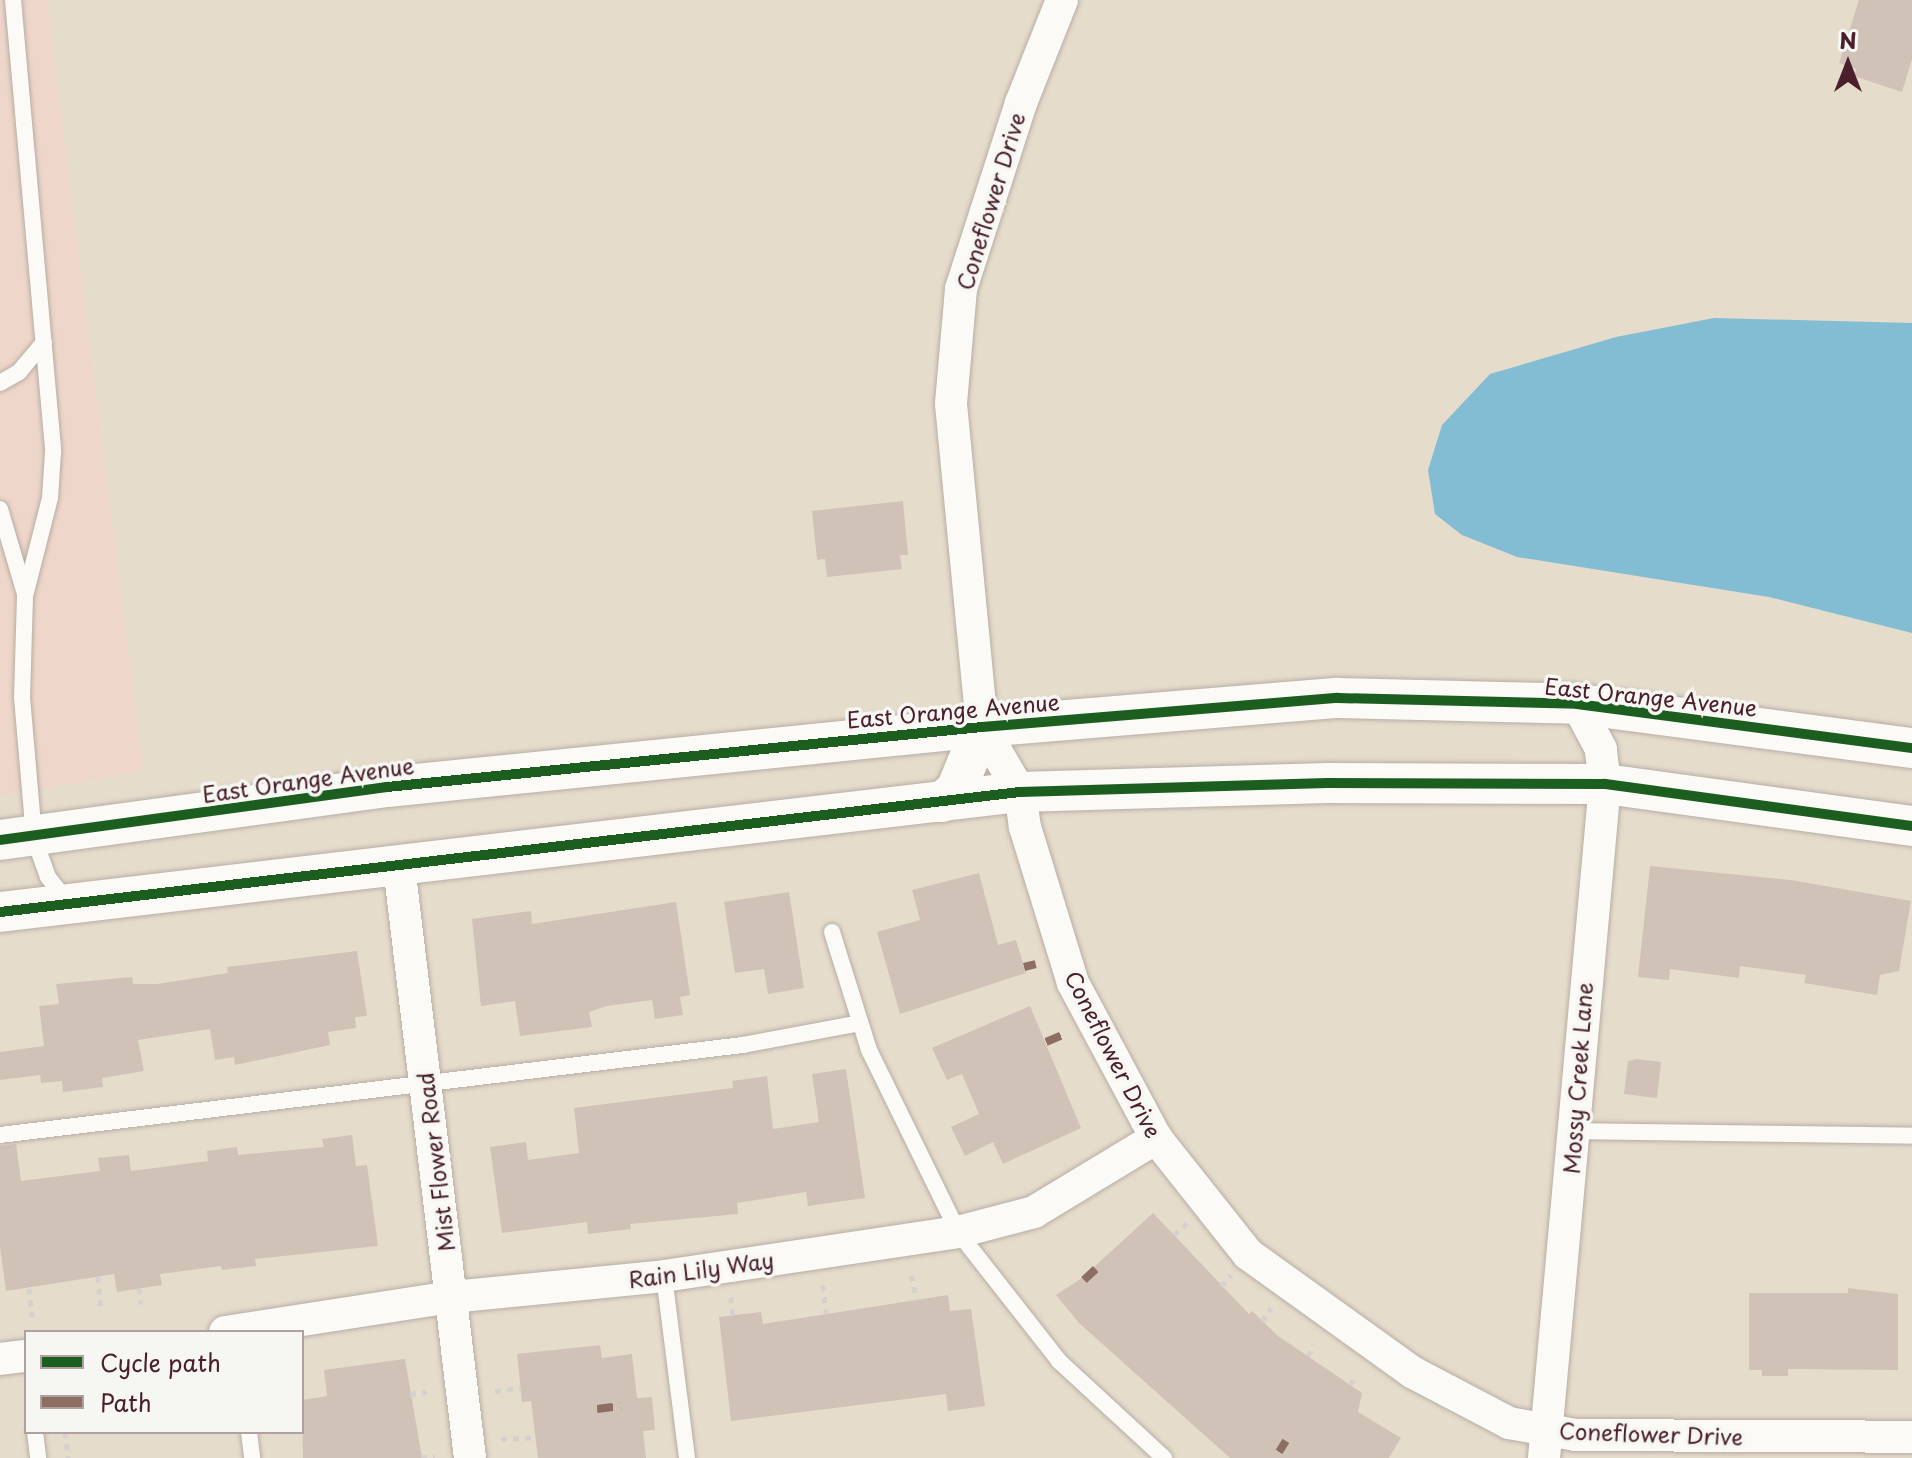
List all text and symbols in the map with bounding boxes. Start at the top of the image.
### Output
text: N [1839,23,1857,56]
north arrow [1808,24,1888,104]
street label: Coneflower Drive [951,110,1029,292]
street label: East Orange Avenue [1544,672,1758,720]
street label: East Orange Avenue [846,688,1060,732]
street label: East Orange Avenue [201,751,415,807]
street label: Coneflower Drive [1061,966,1167,1142]
street label: Mossy Creek Lane [1557,980,1597,1176]
street label: Mist Flower Road [411,1070,459,1254]
street label: Rain Lily Way [626,1246,776,1292]
legend [24,1330,304,1434]
text: Cycle path [100,1344,221,1380]
text: Path [100,1384,152,1420]
street label: Coneflower Drive [1559,1417,1743,1449]

